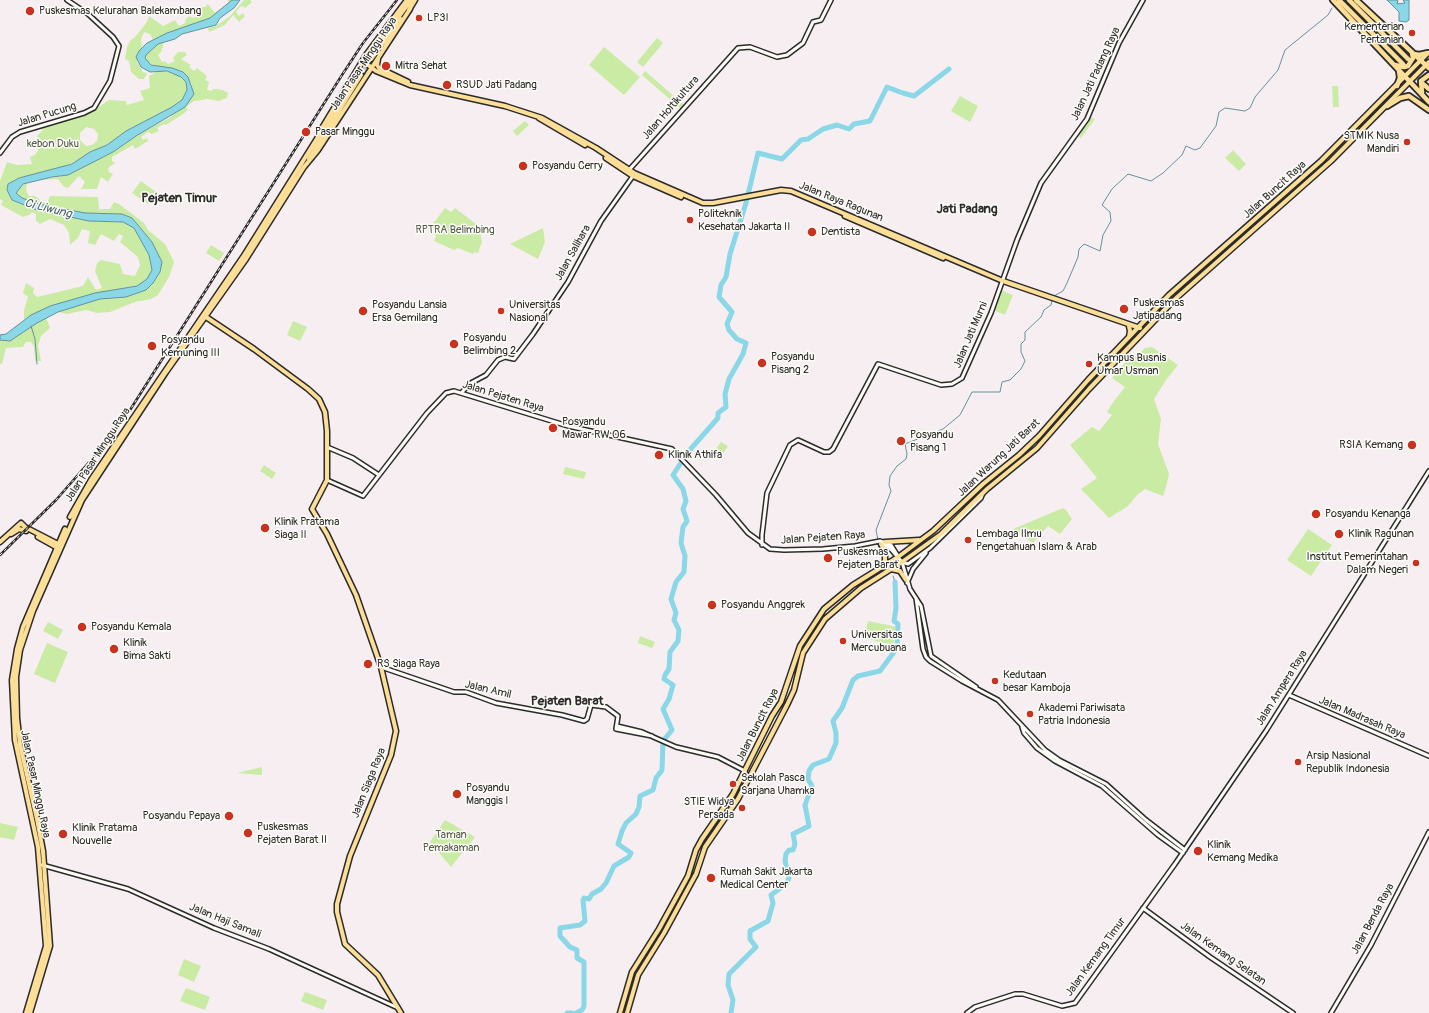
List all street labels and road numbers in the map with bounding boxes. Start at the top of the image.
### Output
street label: Jalan Pasar Minggu Raya [328,15,400,113]
street label: Jalan Jati Padang Raya [1069,25,1123,123]
street label: Jalan Holtikultura [640,73,702,143]
street label: Jalan Pucung [16,100,78,130]
street label: Jalan Buncit Raya [1241,158,1309,222]
street label: Jalan Raya Ragunan [797,179,885,225]
street label: Jalan Salihara [552,223,594,283]
street label: Jalan Jati Murni [951,300,991,370]
street label: Jalan Pejaten Raya [461,378,545,416]
street label: Jalan Pasar Minggu Raya [63,405,133,505]
street label: Jalan Warung Jati Barat [955,416,1043,500]
street label: Jalan Pejaten Raya [780,528,866,548]
street label: Jalan Ampera Raya [1254,648,1310,728]
street label: Jalan Amil [463,678,513,702]
street label: Jalan Buncit Raya [734,686,782,764]
street label: Jalan Madrasah Raya [1317,694,1407,742]
street label: Jalan Pasar Minggu Raya [17,729,53,839]
street label: Jalan Siaga Raya [349,746,389,820]
street label: Jalan Benda Raya [1349,881,1397,957]
street label: Jalan Haji Samali [187,901,263,941]
street label: Jalan Kemang Timur [1063,915,1129,999]
street label: Jalan Kemang Selatan [1178,919,1268,989]

